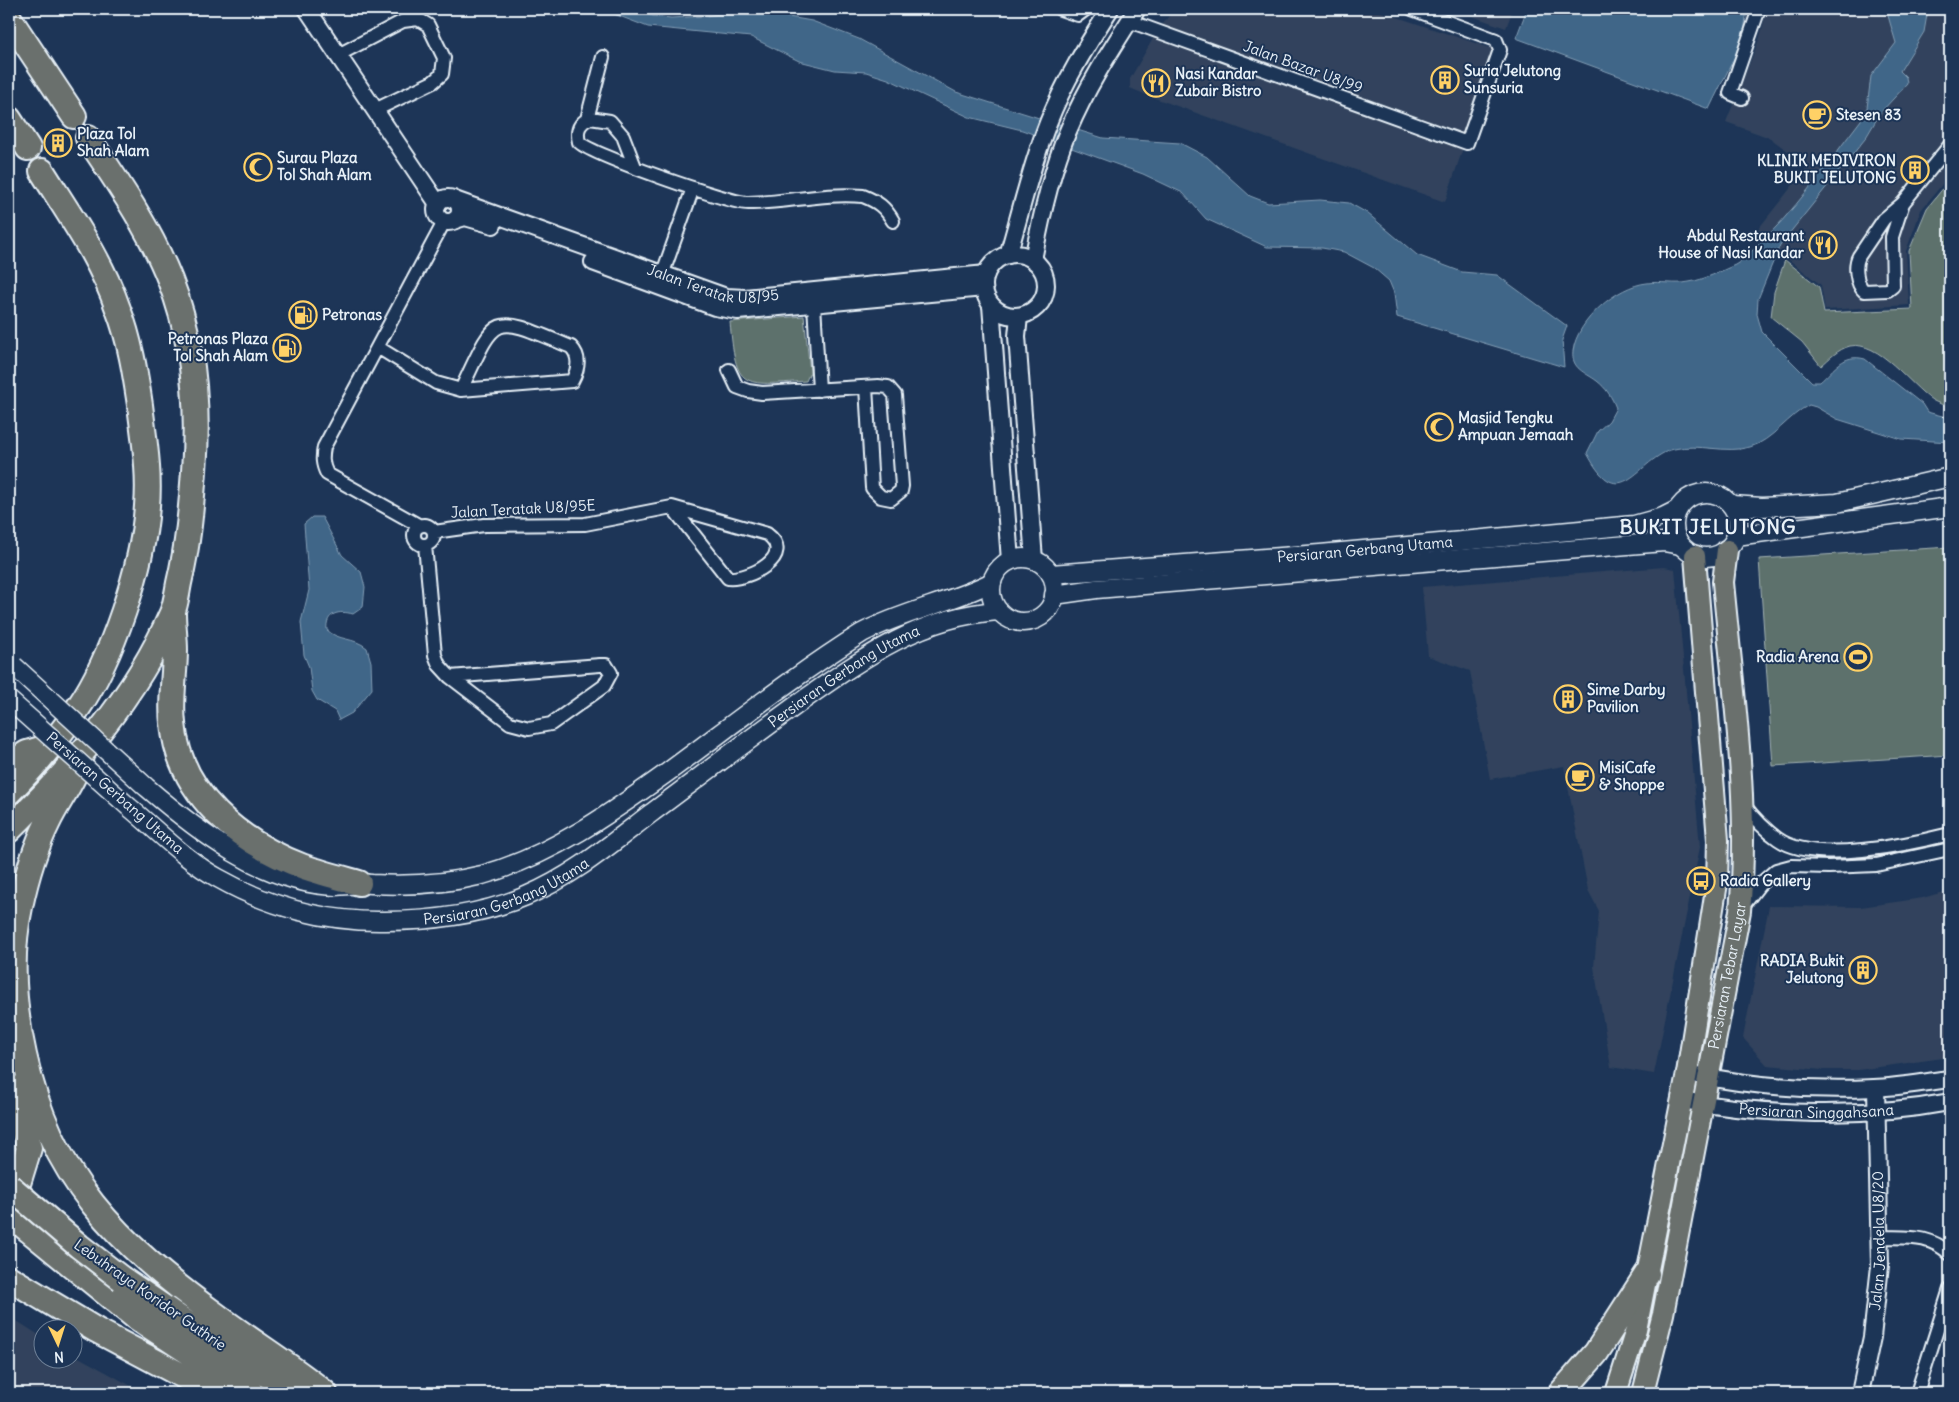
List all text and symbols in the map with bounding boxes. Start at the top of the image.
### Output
street label: Jalan Bazar U8/99 [1241,36,1365,97]
place label: Suria Jelutong Sunsuria [1464,61,1561,97]
place label: Nasi Kandar Zubair Bistro [1175,64,1262,100]
building icon: Suria Jelutong Sunsuria [1430,65,1460,95]
restaurant icon: Nasi Kandar Zubair Bistro [1141,68,1171,98]
cafe icon: Stesen 83 [1802,100,1832,130]
place label: Stesen 83 [1836,105,1901,124]
place label: Plaza Tol Shah Alam [77,124,150,160]
building icon: Plaza Tol Shah Alam [43,128,73,158]
place label: Surau Plaza Tol Shah Alam [277,148,372,184]
place label: KLINIK MEDIVIRON BUKIT JELUTONG [1757,151,1896,187]
mosque icon: Surau Plaza Tol Shah Alam [243,152,273,182]
building icon: KLINIK MEDIVIRON BUKIT JELUTONG [1900,155,1930,185]
place label: Abdul Restaurant House of Nasi Kandar [1658,226,1805,262]
restaurant icon: Abdul Restaurant House of Nasi Kandar [1808,230,1838,260]
street label: Jalan Teratak U8/95 [645,260,780,307]
fuel station icon: Petronas [288,300,318,330]
place label: Petronas [322,305,382,324]
place label: Petronas Plaza Tol Shah Alam [168,329,268,365]
fuel station icon: Petronas Plaza Tol Shah Alam [272,333,302,363]
place label: Masjid Tengku Ampuan Jemaah [1458,408,1574,445]
mosque icon: Masjid Tengku Ampuan Jemaah [1424,412,1454,442]
street label: Jalan Teratak U8/95E [450,495,596,522]
district label: BUKIT JELUTONG [1620,514,1796,539]
street label: Persiaran Gerbang Utama [1276,532,1454,566]
street label: Persiaran Gerbang Utama [764,621,923,732]
sports icon: Radia Arena [1843,642,1873,672]
place label: Radia Arena [1756,647,1839,666]
place label: Sime Darby Pavilion [1587,680,1666,716]
building icon: Sime Darby Pavilion [1553,684,1583,714]
street label: Persiaran Gerbang Utama [43,728,188,858]
place label: MisiCafe & Shoppe [1599,758,1665,795]
cafe icon: MisiCafe & Shoppe [1565,762,1595,792]
street label: Persiaran Gerbang Utama [422,853,593,929]
bus stop icon: Radia Gallery [1686,866,1716,896]
place label: Radia Gallery [1720,871,1811,891]
street label: Persiaran Tebar Layar [1704,901,1750,1051]
place label: RADIA Bukit Jelutong [1760,951,1845,988]
building icon: RADIA Bukit Jelutong [1848,955,1878,985]
street label: Persiaran Singgahsana [1738,1098,1895,1122]
street label: Jalan Jendela U8/20 [1865,1171,1889,1311]
street label: Lebuhraya Koridor Guthrie [71,1235,230,1354]
north arrow [32,1320,82,1370]
text: N [53,1348,64,1366]

